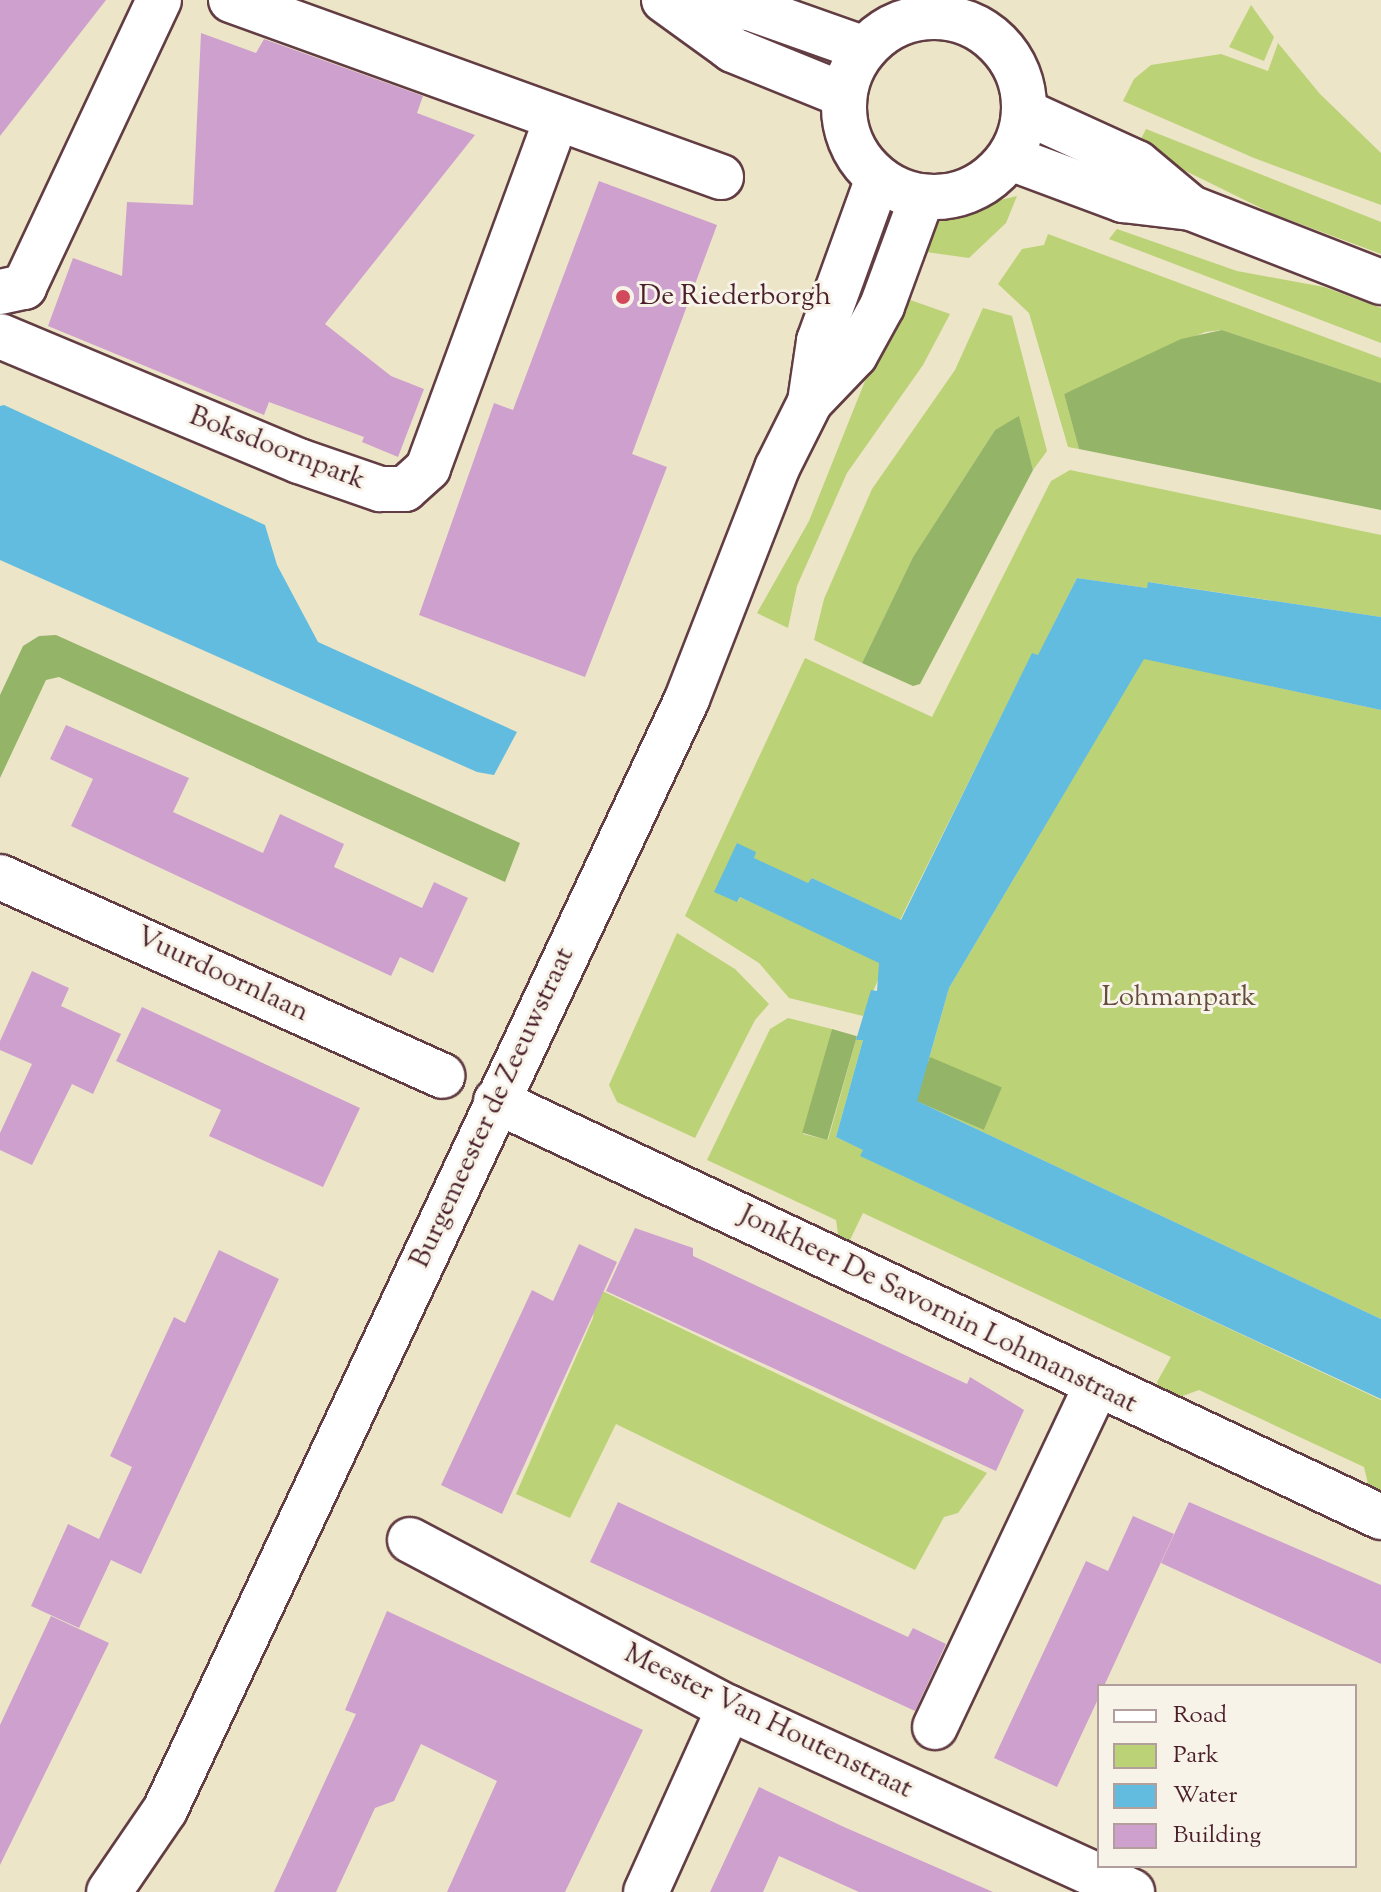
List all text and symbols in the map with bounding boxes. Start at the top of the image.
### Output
place label: De Riederborgh [639,280,831,314]
marker: De Riederborgh [614,288,632,306]
street label: Boksdoornpark [184,400,370,498]
street label: Vuurdoornlaan [130,920,314,1030]
street label: Burgemeester de Zeeuwstraat [404,942,582,1274]
park label: Lohmanpark [1102,981,1256,1015]
street label: Jonkheer De Savornin Lohmanstraat [734,1199,1142,1421]
street label: Meester Van Houtenstraat [618,1637,918,1807]
legend [1097,1684,1357,1868]
text: Road [1173,1699,1227,1733]
text: Park [1173,1739,1219,1773]
text: Water [1173,1779,1237,1813]
text: Building [1173,1819,1261,1853]

